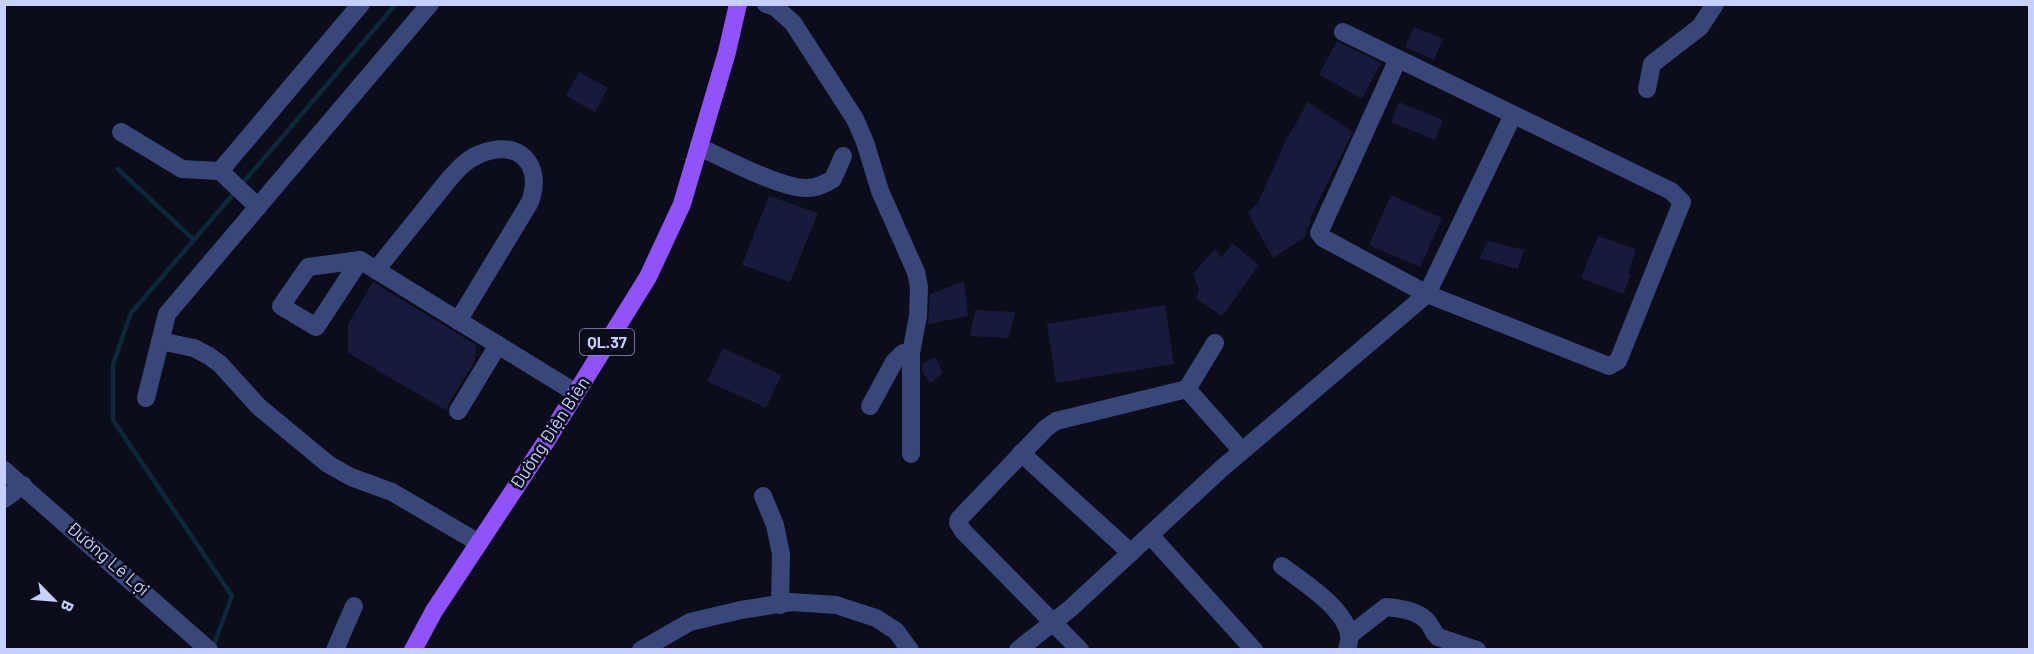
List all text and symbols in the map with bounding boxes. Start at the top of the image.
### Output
road number: QL.37 [580,329,634,355]
street label: Đường Điện Biên [505,372,594,493]
street label: Đường Lê Lợi [63,516,154,600]
north arrow [24,570,84,630]
text: B [57,598,79,615]

